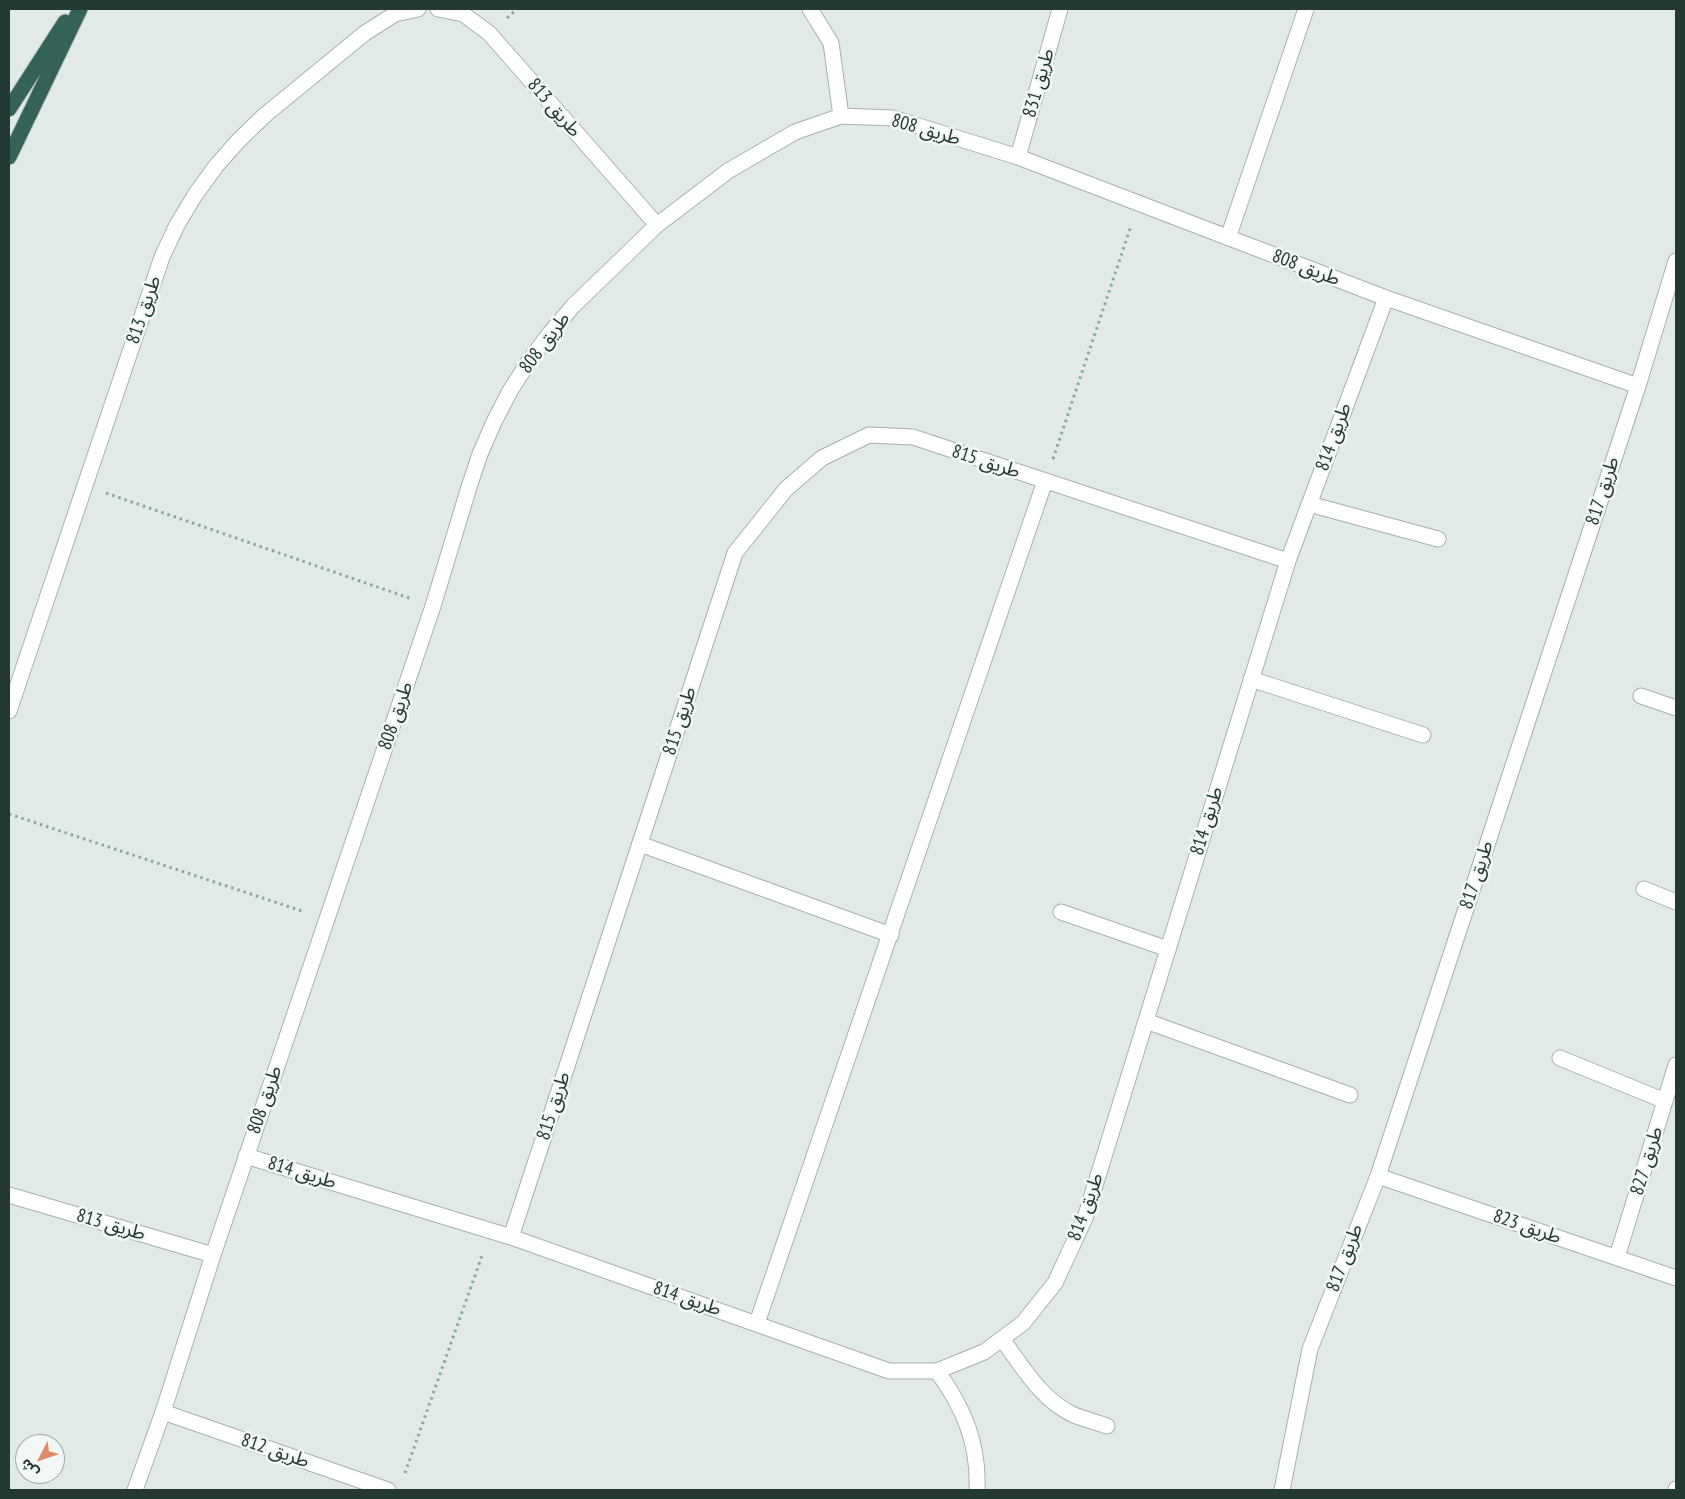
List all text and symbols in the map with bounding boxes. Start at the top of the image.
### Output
street label: طريق 831 [1018,46,1060,120]
street label: طريق 813 [522,74,586,142]
street label: طريق 808 [889,109,963,151]
street label: طريق 808 [1269,245,1343,291]
street label: طريق 813 [122,273,166,347]
street label: طريق 808 [515,308,575,378]
street label: طريق 814 [1311,400,1357,474]
street label: طريق 815 [949,440,1023,484]
street label: طريق 817 [1581,454,1625,528]
street label: طريق 808 [374,679,418,753]
street label: طريق 815 [658,684,702,758]
street label: طريق 814 [1186,784,1228,858]
street label: طريق 817 [1455,838,1499,912]
street label: طريق 808 [243,1063,287,1137]
street label: طريق 815 [532,1069,576,1143]
street label: طريق 827 [1626,1124,1668,1198]
street label: طريق 814 [265,1152,339,1194]
street label: طريق 814 [1063,1170,1109,1244]
street label: طريق 813 [74,1204,148,1246]
street label: طريق 823 [1490,1205,1564,1249]
street label: طريق 817 [1322,1221,1368,1295]
street label: طريق 814 [650,1277,724,1321]
street label: طريق 812 [238,1429,312,1473]
north arrow [15,1434,65,1484]
text: ش [16,1455,43,1481]

